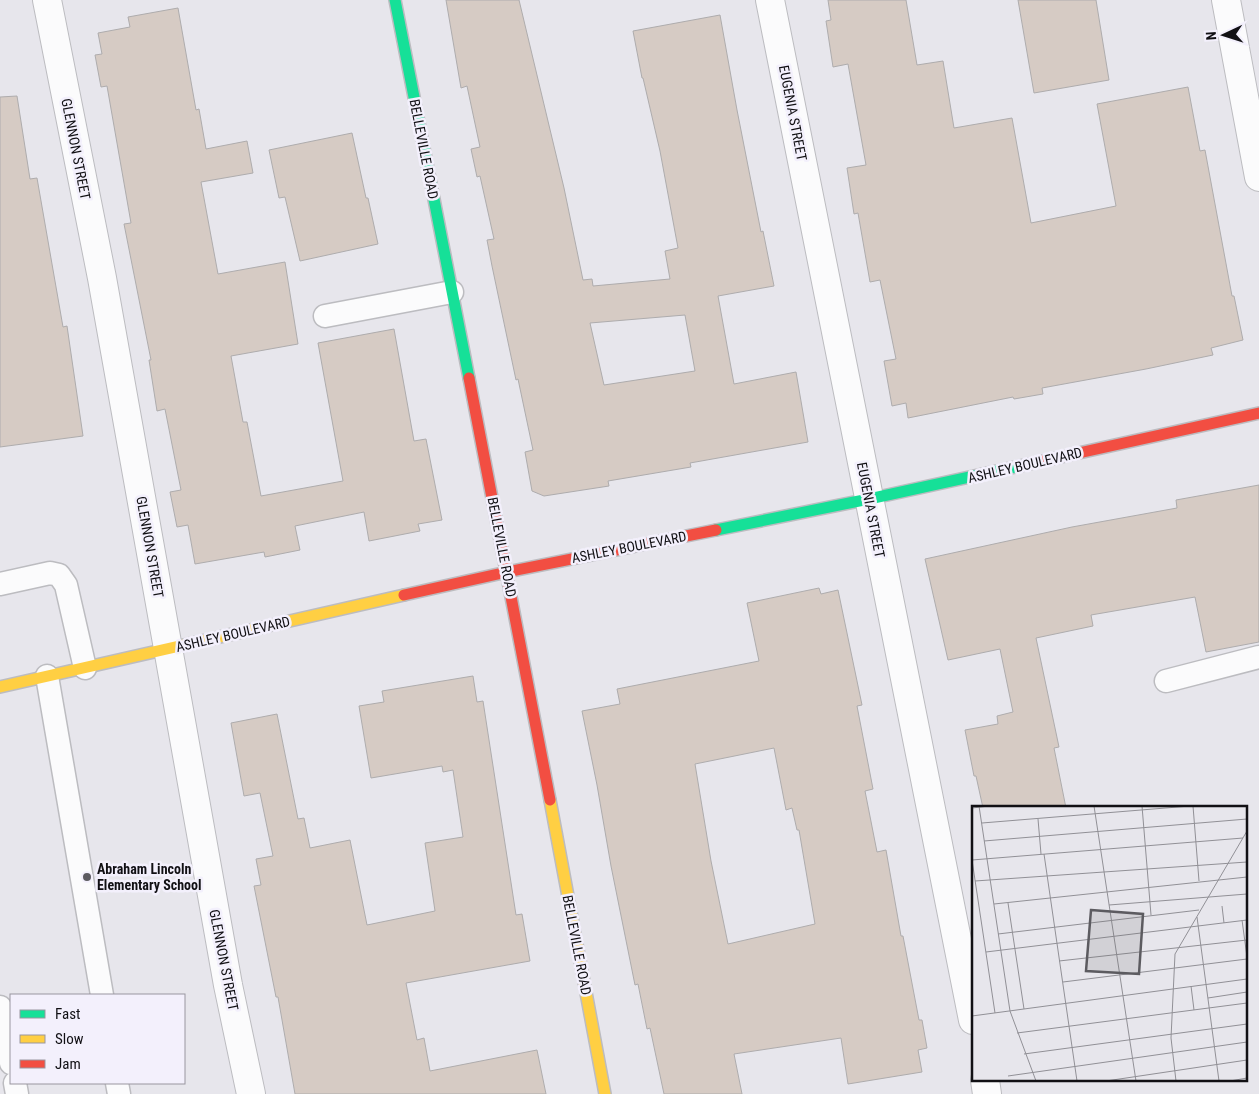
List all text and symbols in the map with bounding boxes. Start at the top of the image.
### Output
north arrow [1199,10,1249,60]
text: N [1203,31,1219,41]
street label: EUGENIA STREET [776,64,810,162]
street label: GLENNON STREET [58,97,94,201]
street label: BELLEVILLE ROAD [406,98,442,200]
street label: ASHLEY BOULEVARD [966,444,1084,486]
street label: EUGENIA STREET [854,461,888,559]
street label: GLENNON STREET [133,495,167,599]
street label: BELLEVILLE ROAD [484,496,520,598]
street label: ASHLEY BOULEVARD [570,528,688,566]
street label: ASHLEY BOULEVARD [174,613,292,655]
inset map [972,806,1246,1082]
place label: Abraham Lincoln Elementary School [97,861,202,893]
marker: Abraham Lincoln Elementary School [81,871,93,883]
street label: BELLEVILLE ROAD [559,894,595,996]
street label: GLENNON STREET [206,908,242,1012]
legend [10,994,185,1084]
text: Fast [55,1005,80,1023]
text: Slow [55,1030,84,1048]
text: Jam [55,1055,81,1073]

